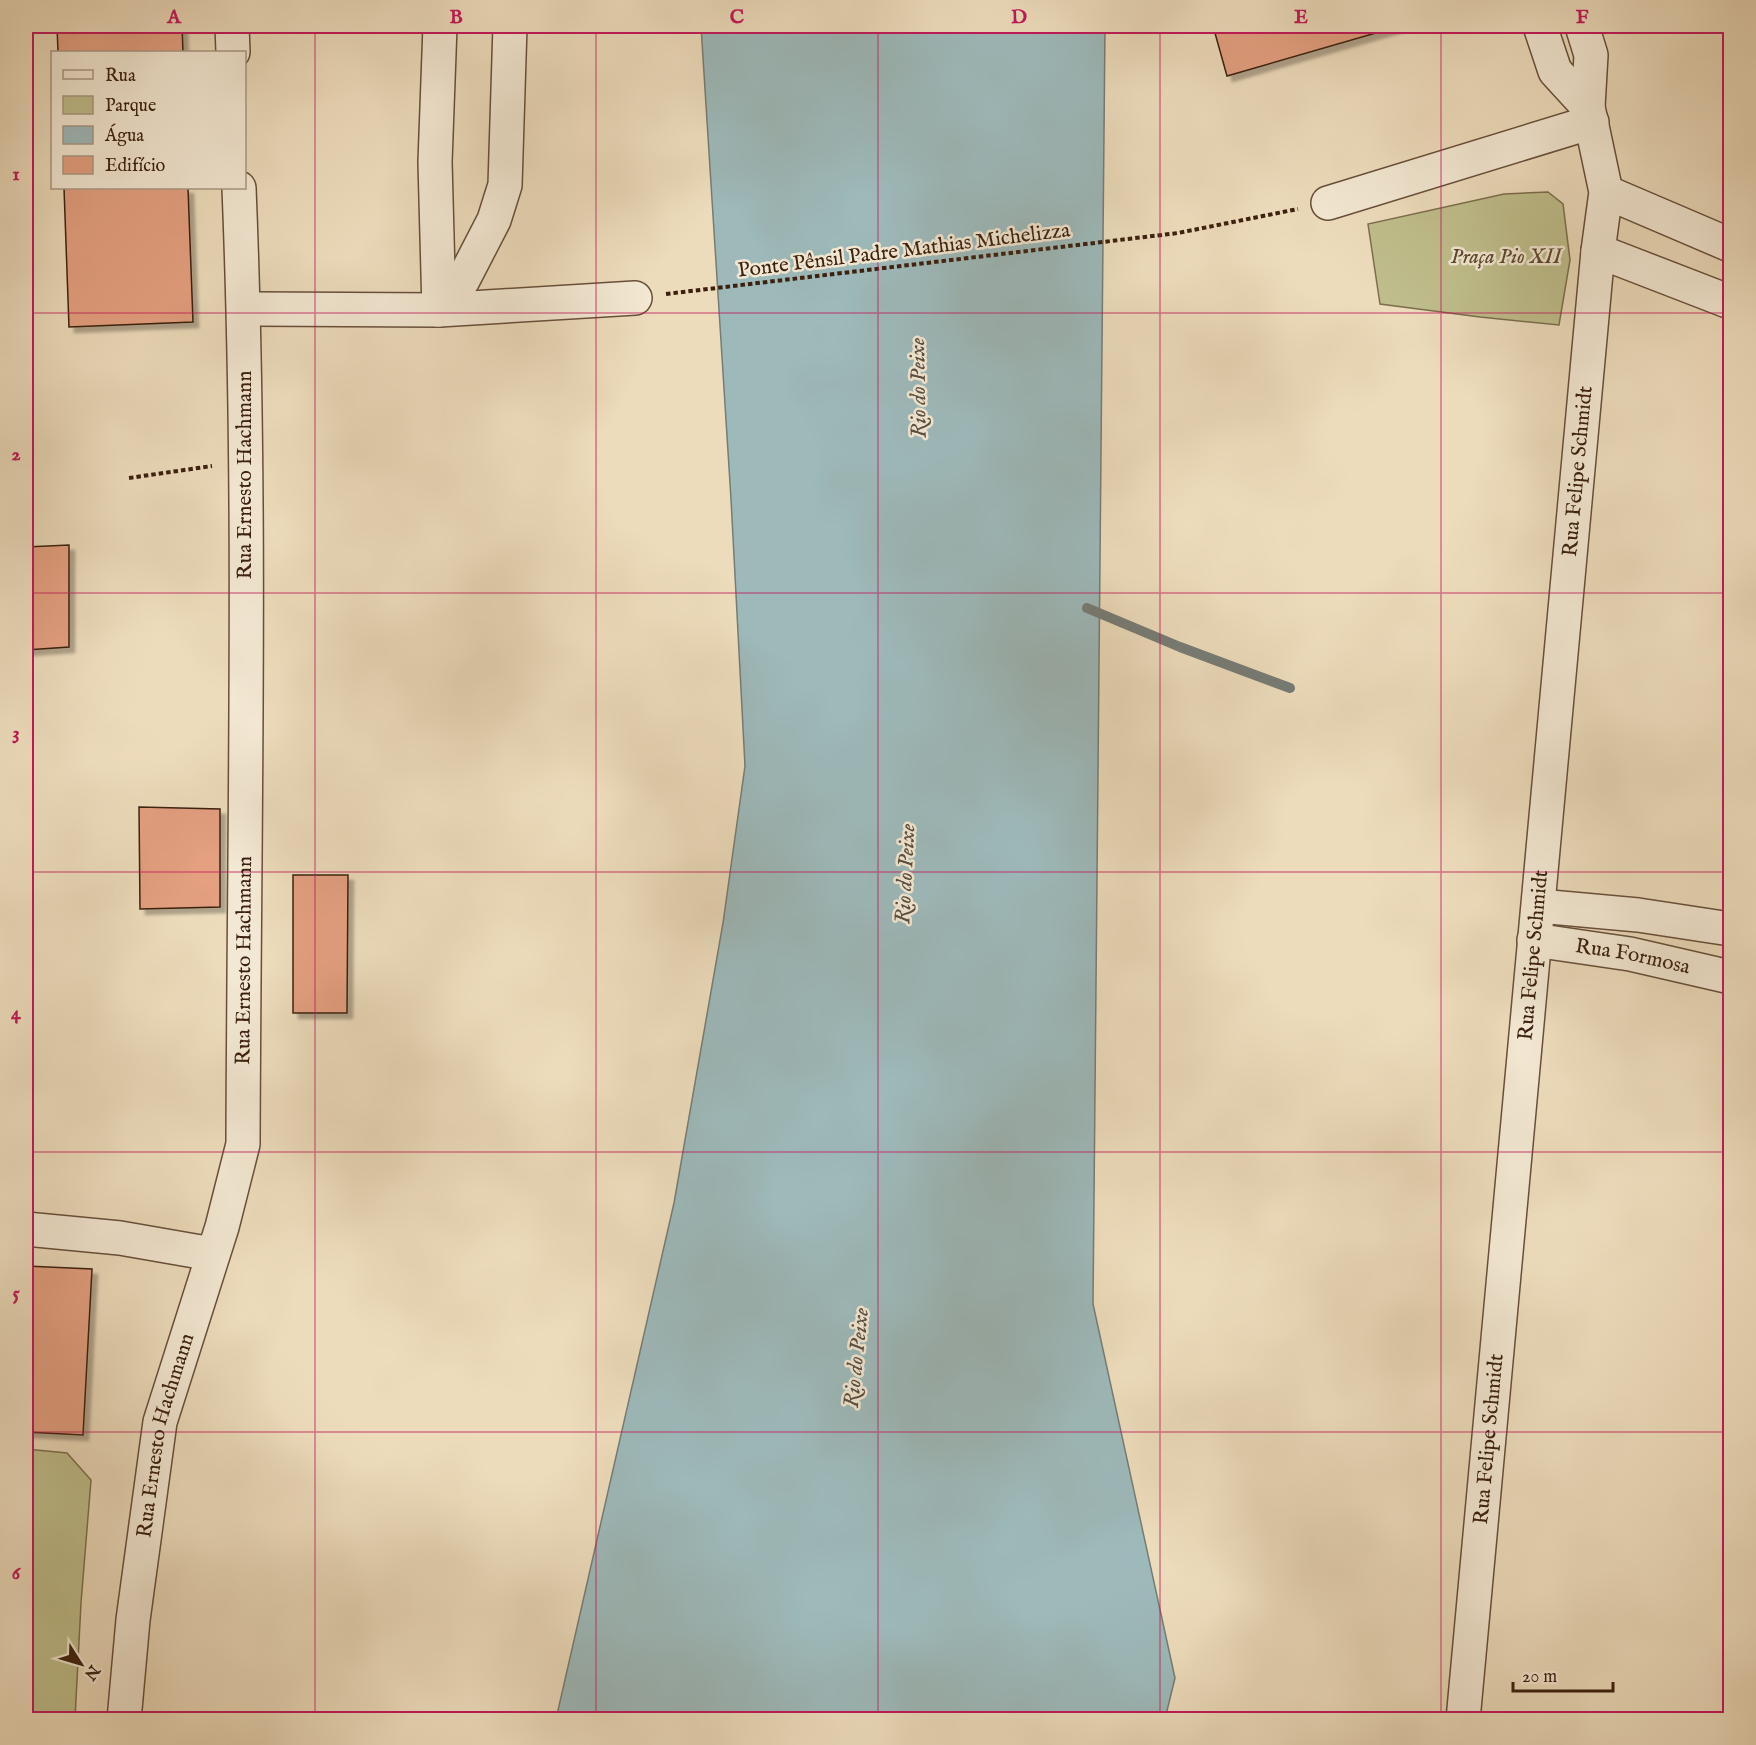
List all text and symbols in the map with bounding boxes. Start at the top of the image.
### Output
text: A [166,5,182,30]
text: B [449,5,463,30]
text: C [730,5,744,30]
text: D [1011,5,1027,30]
text: E [1294,5,1308,30]
text: F [1576,5,1589,30]
legend [51,51,246,189]
text: Rua [105,65,136,88]
text: Parque [105,95,156,118]
text: Água [104,123,144,148]
text: Edifício [105,155,166,178]
text: 1 [12,162,20,187]
street label: Ponte Pênsil Padre Mathias Michelizza [736,217,1073,285]
park label: Praça Pio XII [1451,244,1563,271]
water label: Rio do Peixe [904,337,934,438]
street label: Rua Ernesto Hachmann [232,371,259,579]
street label: Rua Felipe Schmidt [1556,385,1599,558]
text: 2 [11,442,21,467]
text: 3 [12,721,20,746]
water label: Rio do Peixe [889,823,923,925]
street label: Rua Ernesto Hachmann [230,856,259,1065]
street label: Rua Felipe Schmidt [1512,869,1555,1042]
street label: Rua Formosa [1573,933,1694,981]
text: 4 [11,1001,22,1026]
text: 5 [12,1281,20,1306]
water label: Rio do Peixe [838,1306,876,1409]
street label: Rua Ernesto Hachmann [131,1330,201,1540]
street label: Rua Felipe Schmidt [1468,1353,1510,1526]
text: 6 [12,1561,22,1586]
north arrow [51,1634,111,1694]
scale bar [1513,1655,1614,1693]
text: N [79,1659,104,1683]
text: 20 m [1522,1666,1557,1689]

